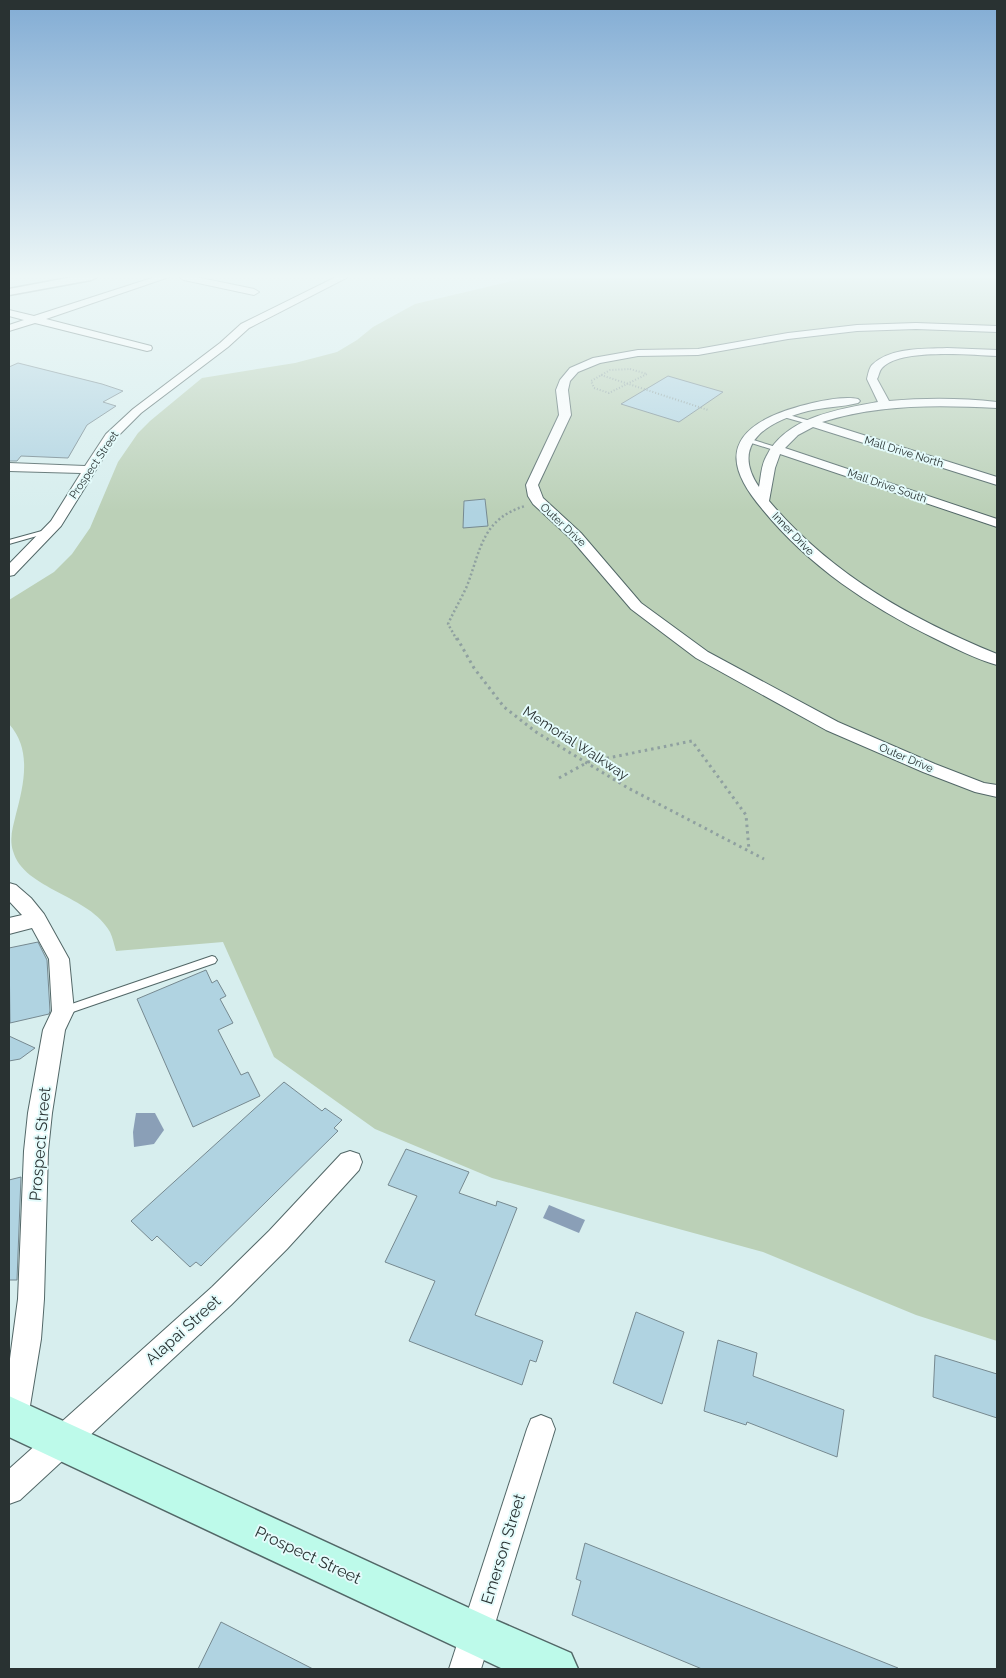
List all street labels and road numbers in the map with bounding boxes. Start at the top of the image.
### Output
street label: Prospect Street [67,429,122,501]
street label: Mall Drive North [863,434,945,470]
street label: Mall Drive South [846,466,928,506]
street label: Outer Drive [538,501,589,550]
street label: Inner Drive [769,510,817,559]
street label: Memorial Walkway [520,703,632,783]
street label: Outer Drive [877,741,936,775]
street label: Prospect Street [26,1086,55,1202]
street label: Alapai Street [142,1291,225,1369]
street label: Emerson Street [477,1491,529,1606]
street label: Prospect Street [252,1522,364,1588]

